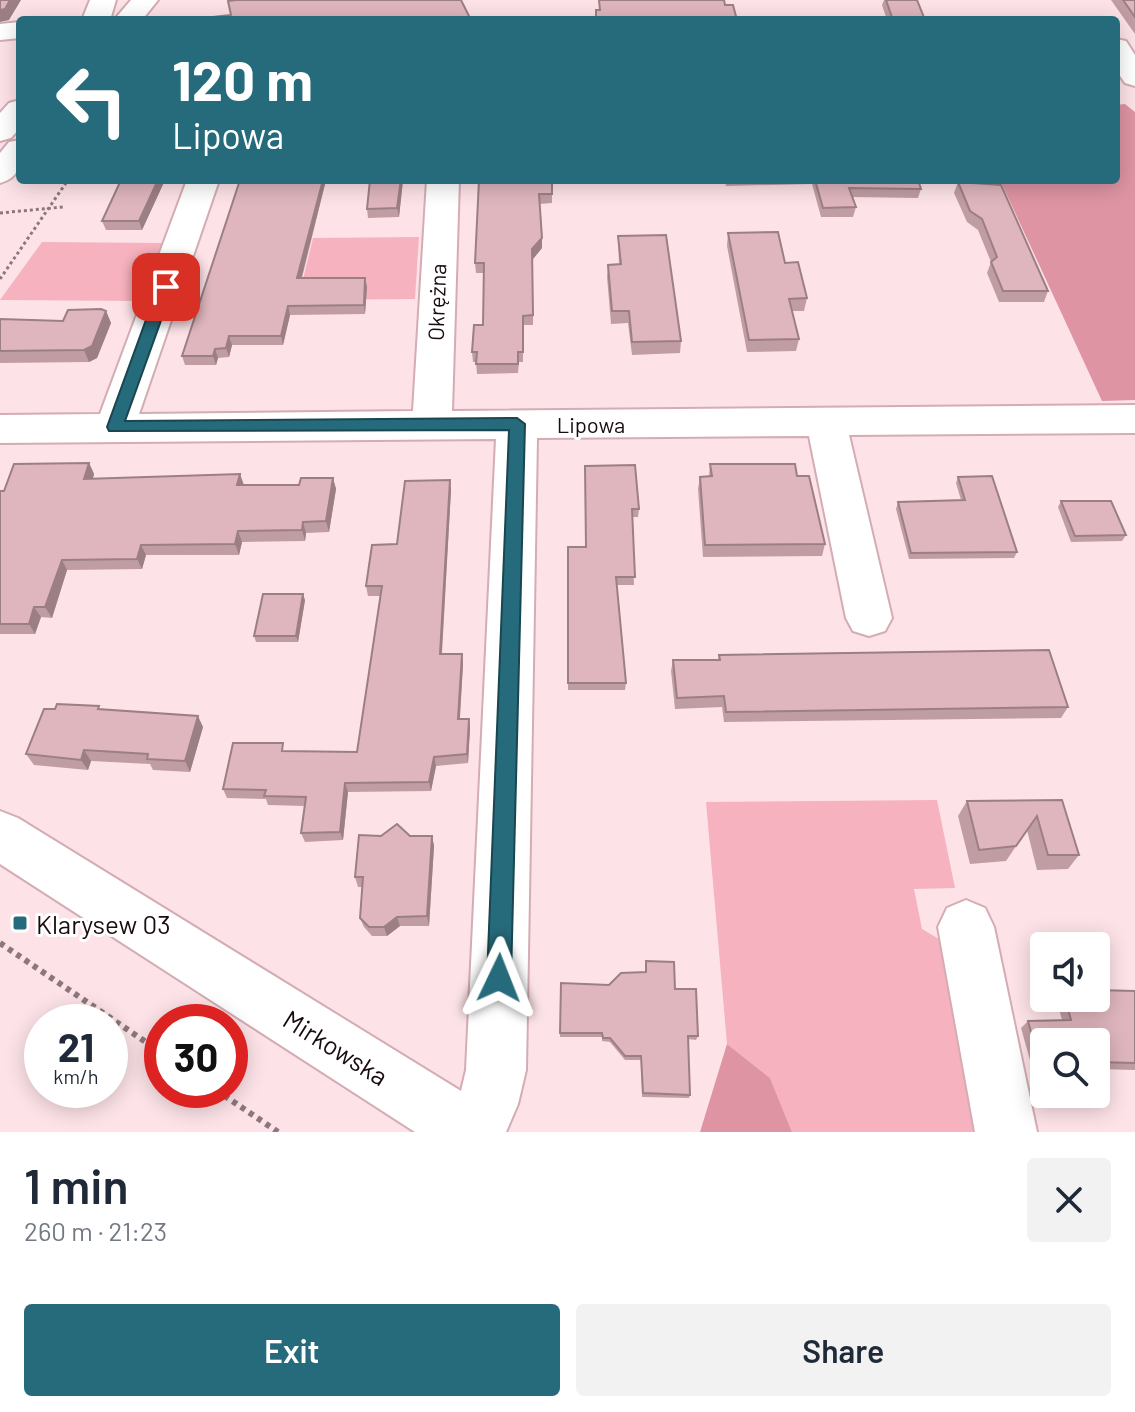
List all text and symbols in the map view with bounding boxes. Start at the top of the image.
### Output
text: 120 m [172,45,313,112]
icon: left [40,48,144,152]
text: Lipowa [172,113,284,156]
pin [132,253,200,321]
street label: Okrężna [422,263,450,341]
icon: arrive [144,265,188,309]
street label: Lipowa [557,411,625,437]
place label: Klarysew 03 [36,908,171,939]
marker: Klarysew 03 [11,914,29,932]
map controls [1030,932,1110,1108]
button: sound [1030,932,1110,1012]
position arrow [457,936,541,1020]
street label: Mirkowska [278,1003,394,1091]
speed limit sign: 30 [144,1004,248,1108]
text: 21 [58,1022,94,1070]
button: search [1030,1028,1110,1108]
text: km/h [53,1064,99,1088]
text: 1 min [24,1156,129,1214]
button: close [1027,1158,1111,1242]
text: 260 m · 21:23 [24,1215,167,1246]
button: Exit [24,1304,560,1396]
button: Share [576,1304,1111,1396]

